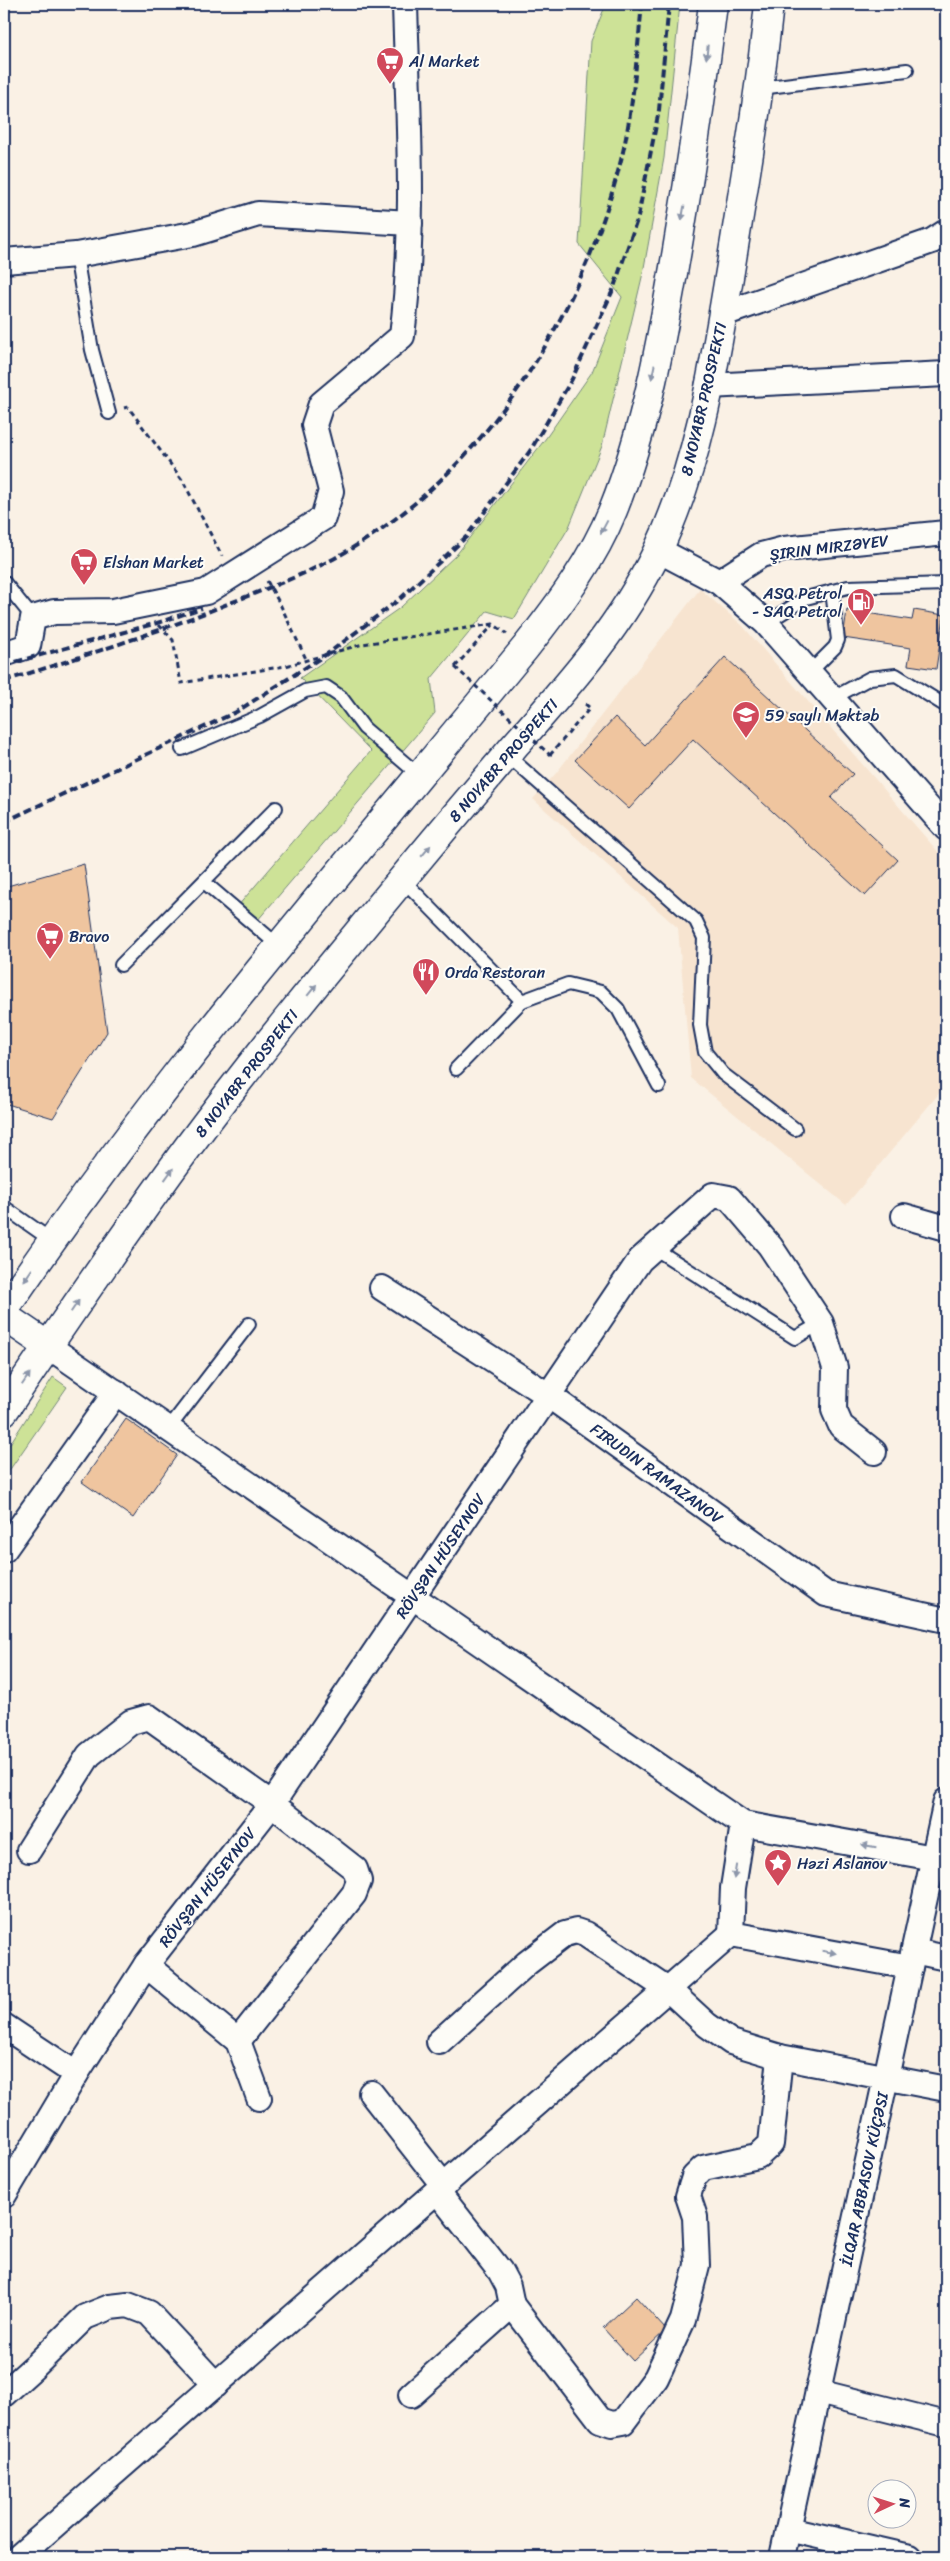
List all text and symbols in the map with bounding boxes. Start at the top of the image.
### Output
one-way arrow [703,44,711,60]
supermarket icon: Al Market [375,46,405,85]
place label: Al Market [408,47,480,76]
one-way arrow [678,205,686,221]
street label: 8 NOYABR PROSPEKTI [672,319,735,479]
one-way arrow [649,365,657,380]
one-way arrow [600,520,608,534]
street label: ŞIRIN MIRZƏYEV [768,526,891,569]
supermarket icon: Elshan Market [69,547,99,586]
place label: Elshan Market [103,548,204,577]
place label: ASQ Petrol - SAQ Petrol [752,579,842,626]
fuel station icon: ASQ Petrol - SAQ Petrol [846,587,876,626]
street label: 8 NOYABR PROSPEKTI [441,692,566,829]
school or university icon: 59 saylı Məktəb [731,700,761,739]
place label: 59 saylı Məktəb [765,701,880,730]
one-way arrow [420,845,432,857]
supermarket icon: Bravo [35,921,65,960]
place label: Bravo [69,922,109,951]
restaurant icon: Orda Restoran [411,957,441,996]
place label: Orda Restoran [445,958,546,987]
one-way arrow [306,983,317,996]
street label: 8 NOYABR PROSPEKTI [187,1002,306,1144]
one-way arrow [164,1167,174,1180]
one-way arrow [23,1268,33,1282]
one-way arrow [70,1299,80,1313]
one-way arrow [21,1372,31,1385]
street label: FIRUDIN RAMAZANOV [584,1415,730,1532]
street label: RÖVŞƏN HÜSEYNOV [388,1487,493,1625]
street label: RÖVŞƏN HÜSEYNOV [151,1821,264,1954]
one-way arrow [861,1842,877,1850]
place icon: Həzi Aslanov [763,1848,793,1887]
place label: Həzi Aslanov [797,1849,888,1878]
one-way arrow [731,1864,739,1880]
one-way arrow [821,1949,837,1957]
street label: İLQAR ABBASOV KÜÇƏSI [832,2088,897,2270]
north arrow [868,2478,918,2528]
text: N [892,2496,917,2509]

